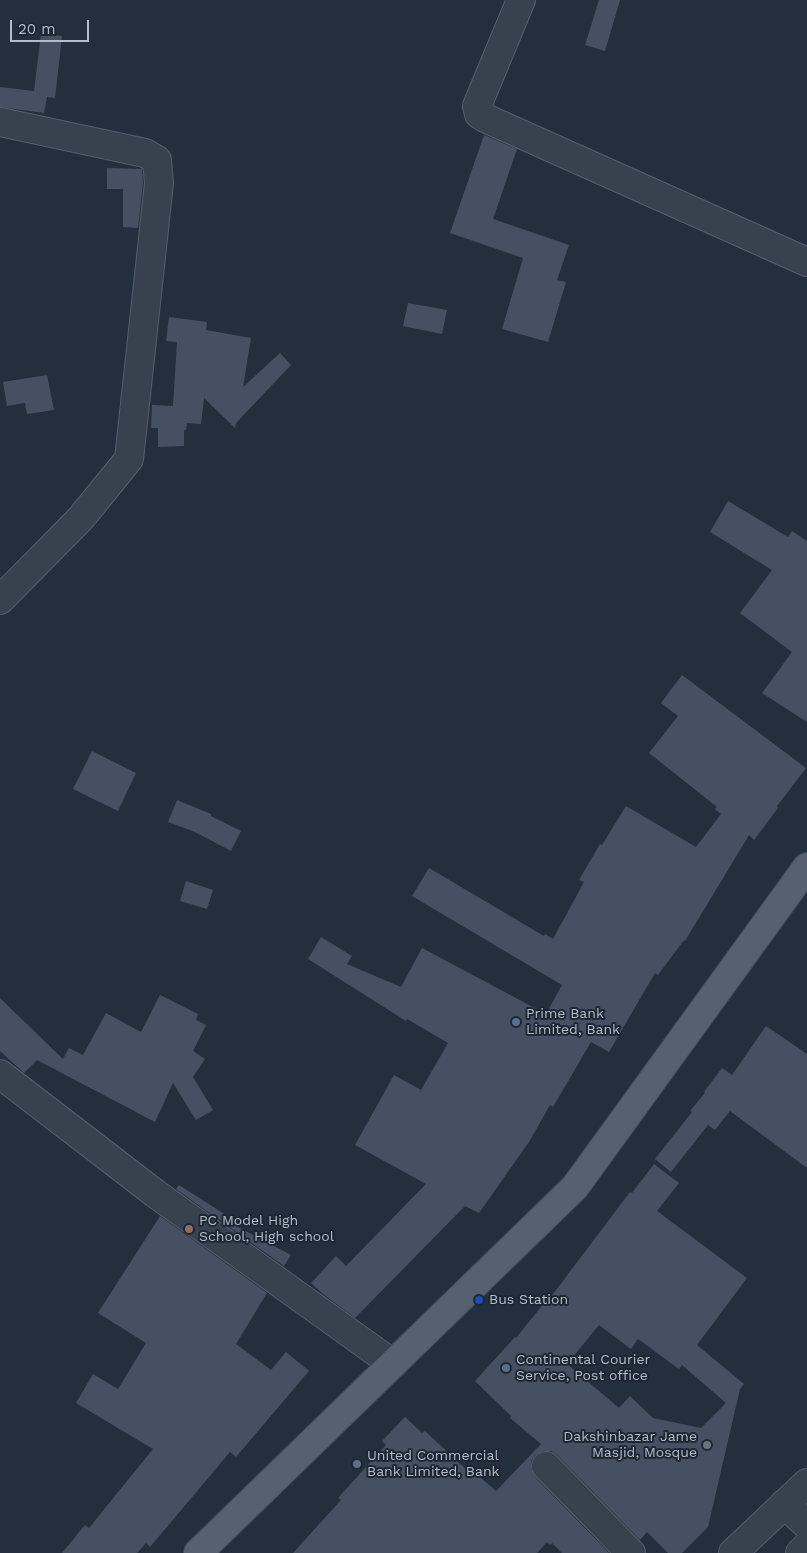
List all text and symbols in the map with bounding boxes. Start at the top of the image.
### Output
scale bar [12,10,91,42]
text: 20 m [18,20,56,38]
place label: Prime Bank Limited, Bank [526,1006,620,1038]
marker: Prime Bank Limited, Bank [510,1016,522,1028]
place label: PC Model High School, High school [199,1213,334,1246]
marker: PC Model High School, High school [183,1223,195,1235]
place label: Bus Station [489,1292,568,1308]
marker: Bus Station [473,1294,485,1306]
place label: Continental Courier Service, Post office [516,1352,650,1384]
marker: Continental Courier Service, Post office [500,1362,512,1374]
place label: Dakshinbazar Jame Masjid, Mosque [563,1429,697,1461]
marker: Dakshinbazar Jame Masjid, Mosque [701,1439,713,1451]
place label: United Commercial Bank Limited, Bank [367,1448,499,1480]
marker: United Commercial Bank Limited, Bank [351,1458,363,1470]

